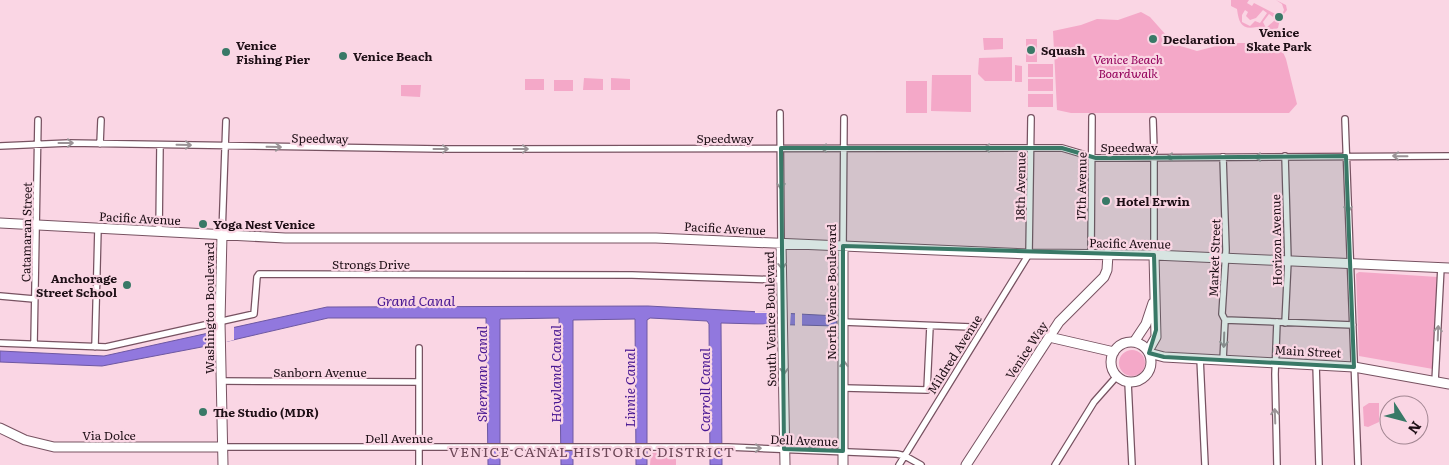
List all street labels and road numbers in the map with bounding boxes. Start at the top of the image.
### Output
street label: Speedway [291,129,349,147]
street label: Speedway [696,129,754,147]
street label: Speedway [1100,138,1158,156]
street label: 18th Avenue [1010,151,1030,221]
street label: 17th Avenue [1071,152,1091,220]
street label: Catamaran Street [16,182,36,282]
street label: Horizon Avenue [1266,194,1286,286]
street label: Pacific Avenue [99,207,181,229]
street label: Pacific Avenue [684,217,766,239]
street label: Market Street [1204,218,1224,297]
street label: North Venice Boulevard [822,223,840,360]
street label: Pacific Avenue [1089,233,1171,253]
street label: Washington Boulevard [200,241,218,374]
street label: South Venice Boulevard [760,250,780,387]
street label: Strongs Drive [332,255,410,273]
street label: Mildred Avenue [922,311,986,397]
street label: Venice Way [1001,317,1052,383]
street label: Main Street [1274,340,1342,362]
street label: Sanborn Avenue [273,363,367,381]
street label: Via Dolce [82,426,136,444]
street label: Dell Avenue [365,429,433,447]
street label: Dell Avenue [770,430,838,450]

